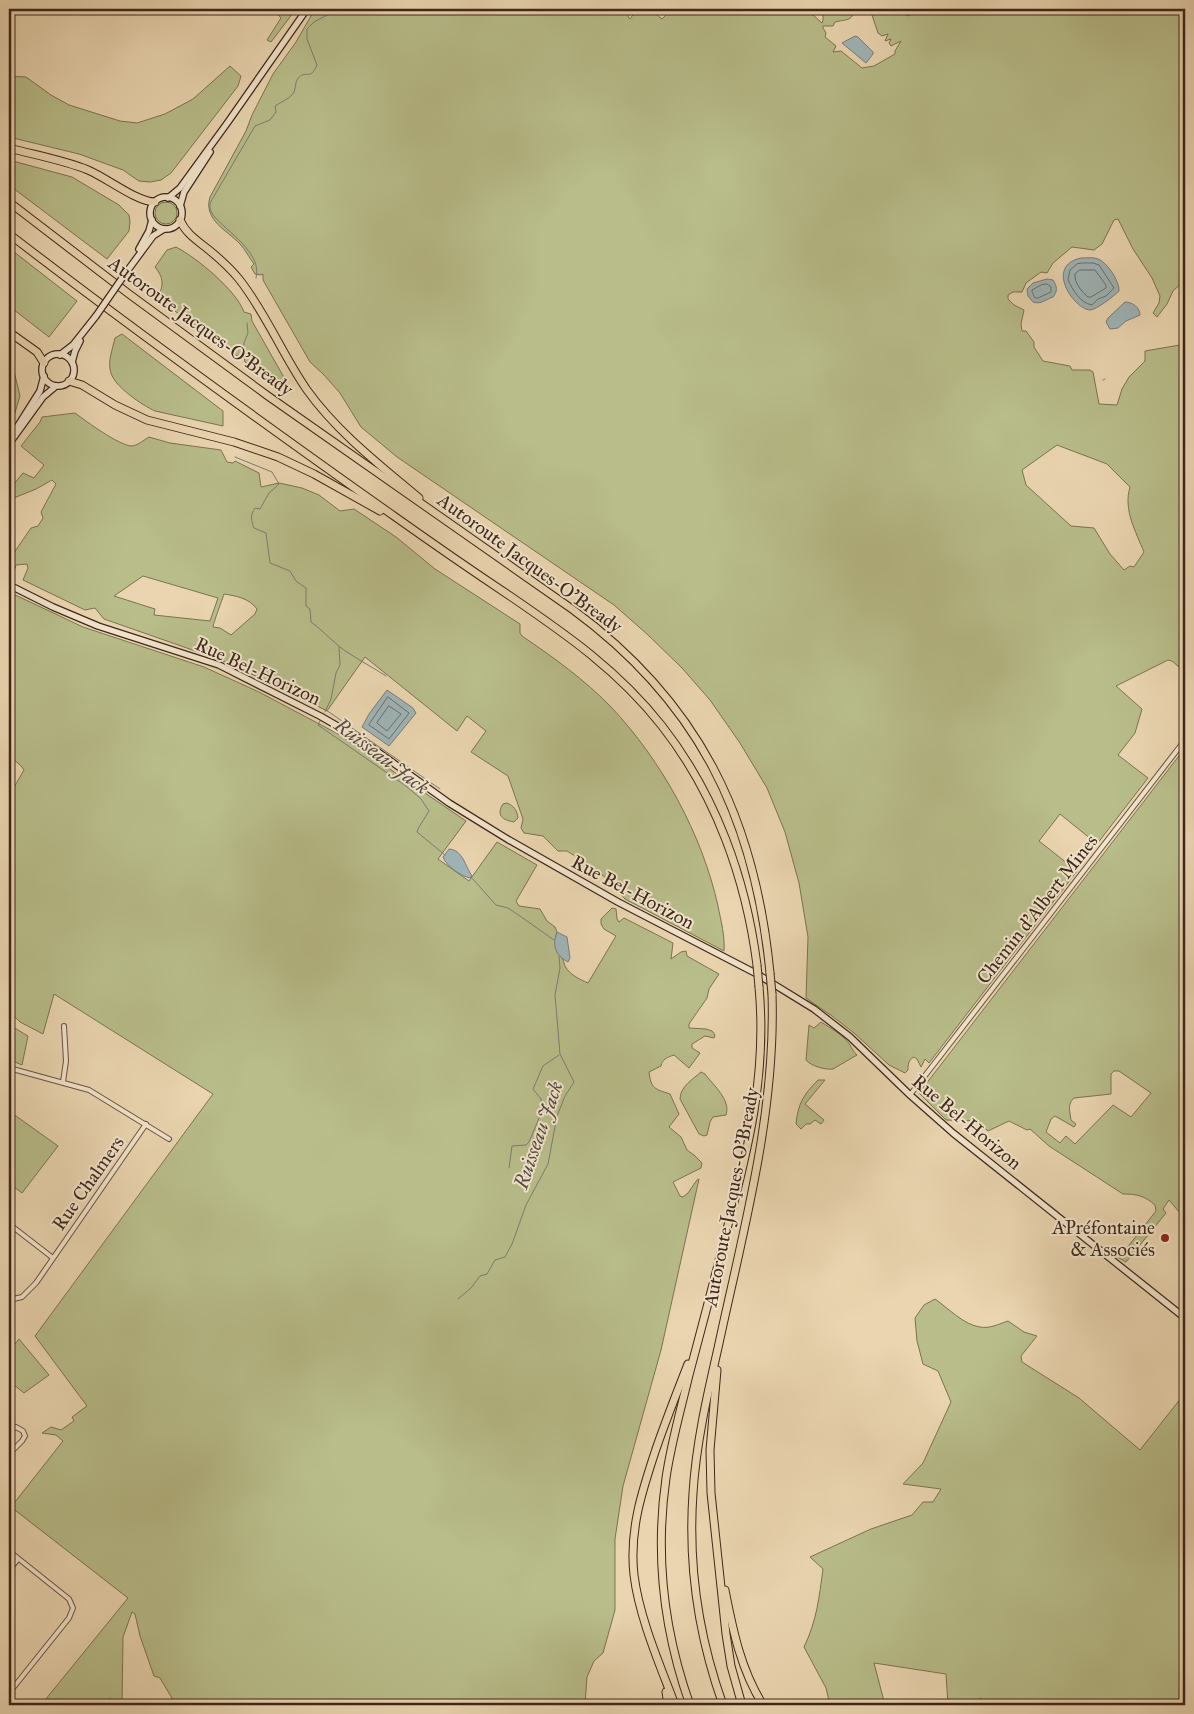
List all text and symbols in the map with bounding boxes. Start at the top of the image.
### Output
street label: Autoroute Jacques-O'Bready [103,251,299,402]
street label: Autoroute Jacques-O'Bready [432,488,628,639]
street label: Rue Bel-Horizon [192,632,324,710]
water label: Ruisseau Jack [329,712,434,799]
street label: Chemin d'Albert Mines [971,830,1103,988]
street label: Rue Bel-Horizon [568,850,698,934]
street label: Rue Bel-Horizon [908,1070,1026,1174]
water label: Ruisseau Jack [508,1078,568,1193]
street label: Autoroute Jacques-O'Bready [698,1084,765,1310]
street label: Rue Chalmers [47,1131,129,1235]
place label: APréfontaine & Associés [1051,1216,1155,1261]
marker: APréfontaine & Associés [1159,1232,1171,1244]

